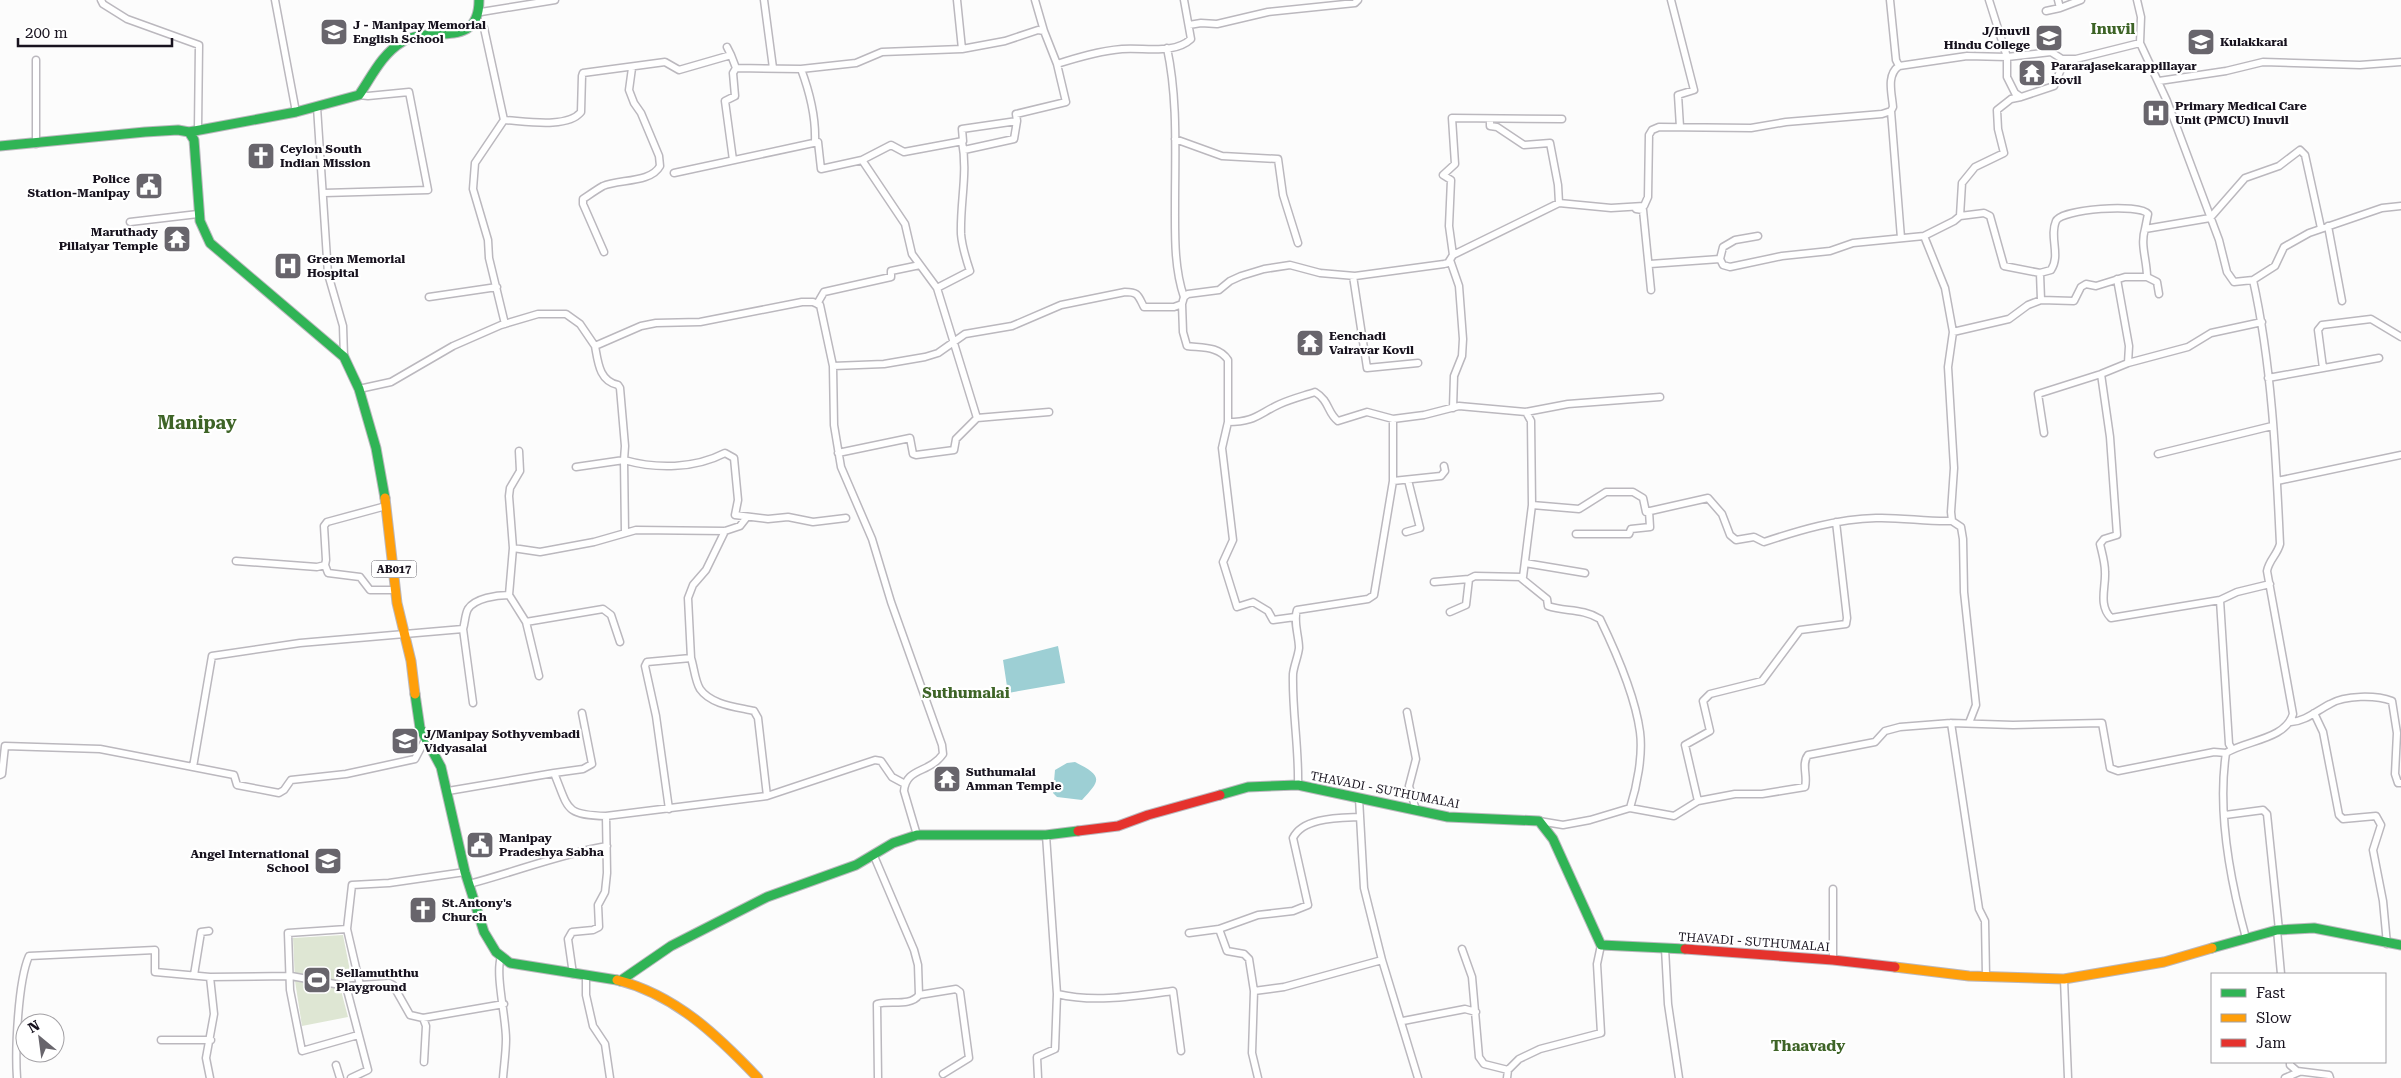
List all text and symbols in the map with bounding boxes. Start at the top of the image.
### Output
scale bar [18,15,171,47]
school or university icon: J - Manipay Memorial English School [319,17,349,47]
place label: J - Manipay Memorial English School [353,18,486,46]
district label: Inuvil [2091,20,2135,38]
school or university icon: J/Inuvil Hindu College [2034,23,2064,53]
text: 200 m [25,24,68,42]
place label: J/Inuvil Hindu College [1944,24,2030,52]
school or university icon: Kulakkarai [2186,27,2216,57]
place label: Kulakkarai [2220,35,2288,49]
temple icon: Pararajasekarappillayar kovil [2017,58,2047,88]
place label: Pararajasekarappillayar kovil [2051,59,2197,87]
hospital icon: Primary Medical Care Unit (PMCU) Inuvil [2141,98,2171,128]
place label: Primary Medical Care Unit (PMCU) Inuvil [2175,99,2307,127]
church icon: Ceylon South Indian Mission [246,141,276,171]
place label: Ceylon South Indian Mission [280,142,371,170]
public building icon: Police Station-Manipay [134,171,164,201]
place label: Police Station-Manipay [28,172,131,200]
temple icon: Maruthady Pillaiyar Temple [162,224,192,254]
place label: Maruthady Pillaiyar Temple [59,225,159,253]
hospital icon: Green Memorial Hospital [273,251,303,281]
place label: Green Memorial Hospital [307,252,405,280]
temple icon: Eenchadi Vairavar Kovil [1295,328,1325,358]
place label: Eenchadi Vairavar Kovil [1329,329,1414,357]
district label: Manipay [157,412,237,433]
road number: AB017 [372,560,416,578]
district label: Suthumalai [922,684,1010,702]
school or university icon: J/Manipay Sothyvembadi Vidyasalai [390,726,420,756]
place label: J/Manipay Sothyvembadi Vidyasalai [424,727,580,755]
temple icon: Suthumalai Amman Temple [932,764,962,794]
place label: Suthumalai Amman Temple [966,765,1061,793]
street label: THAVADI - SUTHUMALAI [1309,769,1461,811]
public building icon: Manipay Pradeshya Sabha [465,830,495,860]
place label: Manipay Pradeshya Sabha [499,831,604,859]
school or university icon: Angel International School [313,846,343,876]
place label: Angel International School [190,847,309,875]
church icon: St.Antony's Church [408,895,438,925]
place label: St.Antony's Church [442,896,512,924]
street label: THAVADI - SUTHUMALAI [1678,930,1830,954]
sports icon: Sellamuththu Playground [302,965,332,995]
place label: Sellamuththu Playground [336,966,419,994]
legend [2211,973,2386,1063]
text: Fast [2256,984,2286,1002]
text: Slow [2256,1009,2292,1027]
north arrow [15,1013,65,1063]
text: N [25,1017,42,1036]
text: Jam [2256,1034,2286,1052]
district label: Thaavady [1771,1037,1845,1055]

